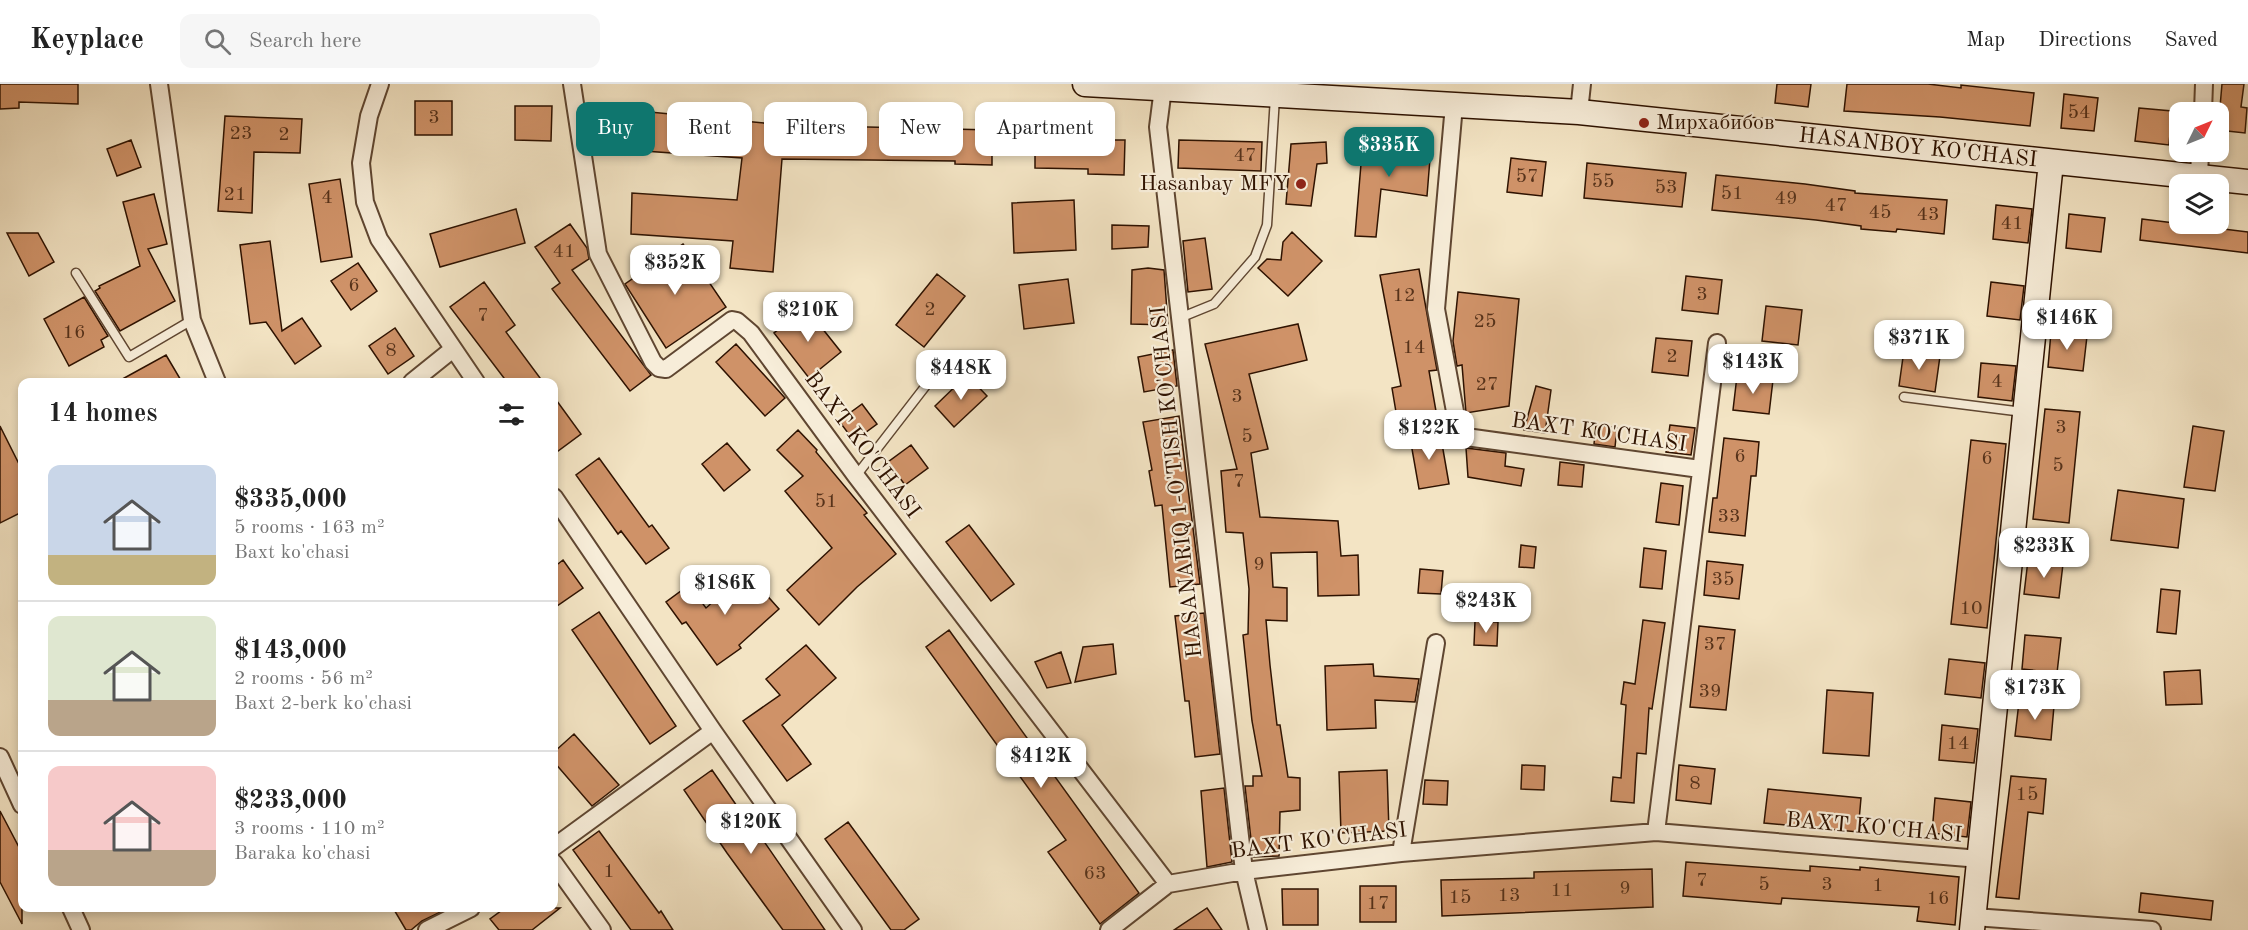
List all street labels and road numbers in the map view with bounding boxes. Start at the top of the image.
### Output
street label: HASANBOY KO'CHASI [1798,125,2038,171]
street label: HASANARIQ 1-O'TISH KO'CHASI [1148,305,1206,659]
street label: BAXT KO'CHASI [800,368,924,522]
street label: BAXT KO'CHASI [1510,410,1688,456]
street label: BAXT KO'CHASI [1785,809,1963,847]
street label: BAXT KO'CHASI [1230,819,1408,863]

